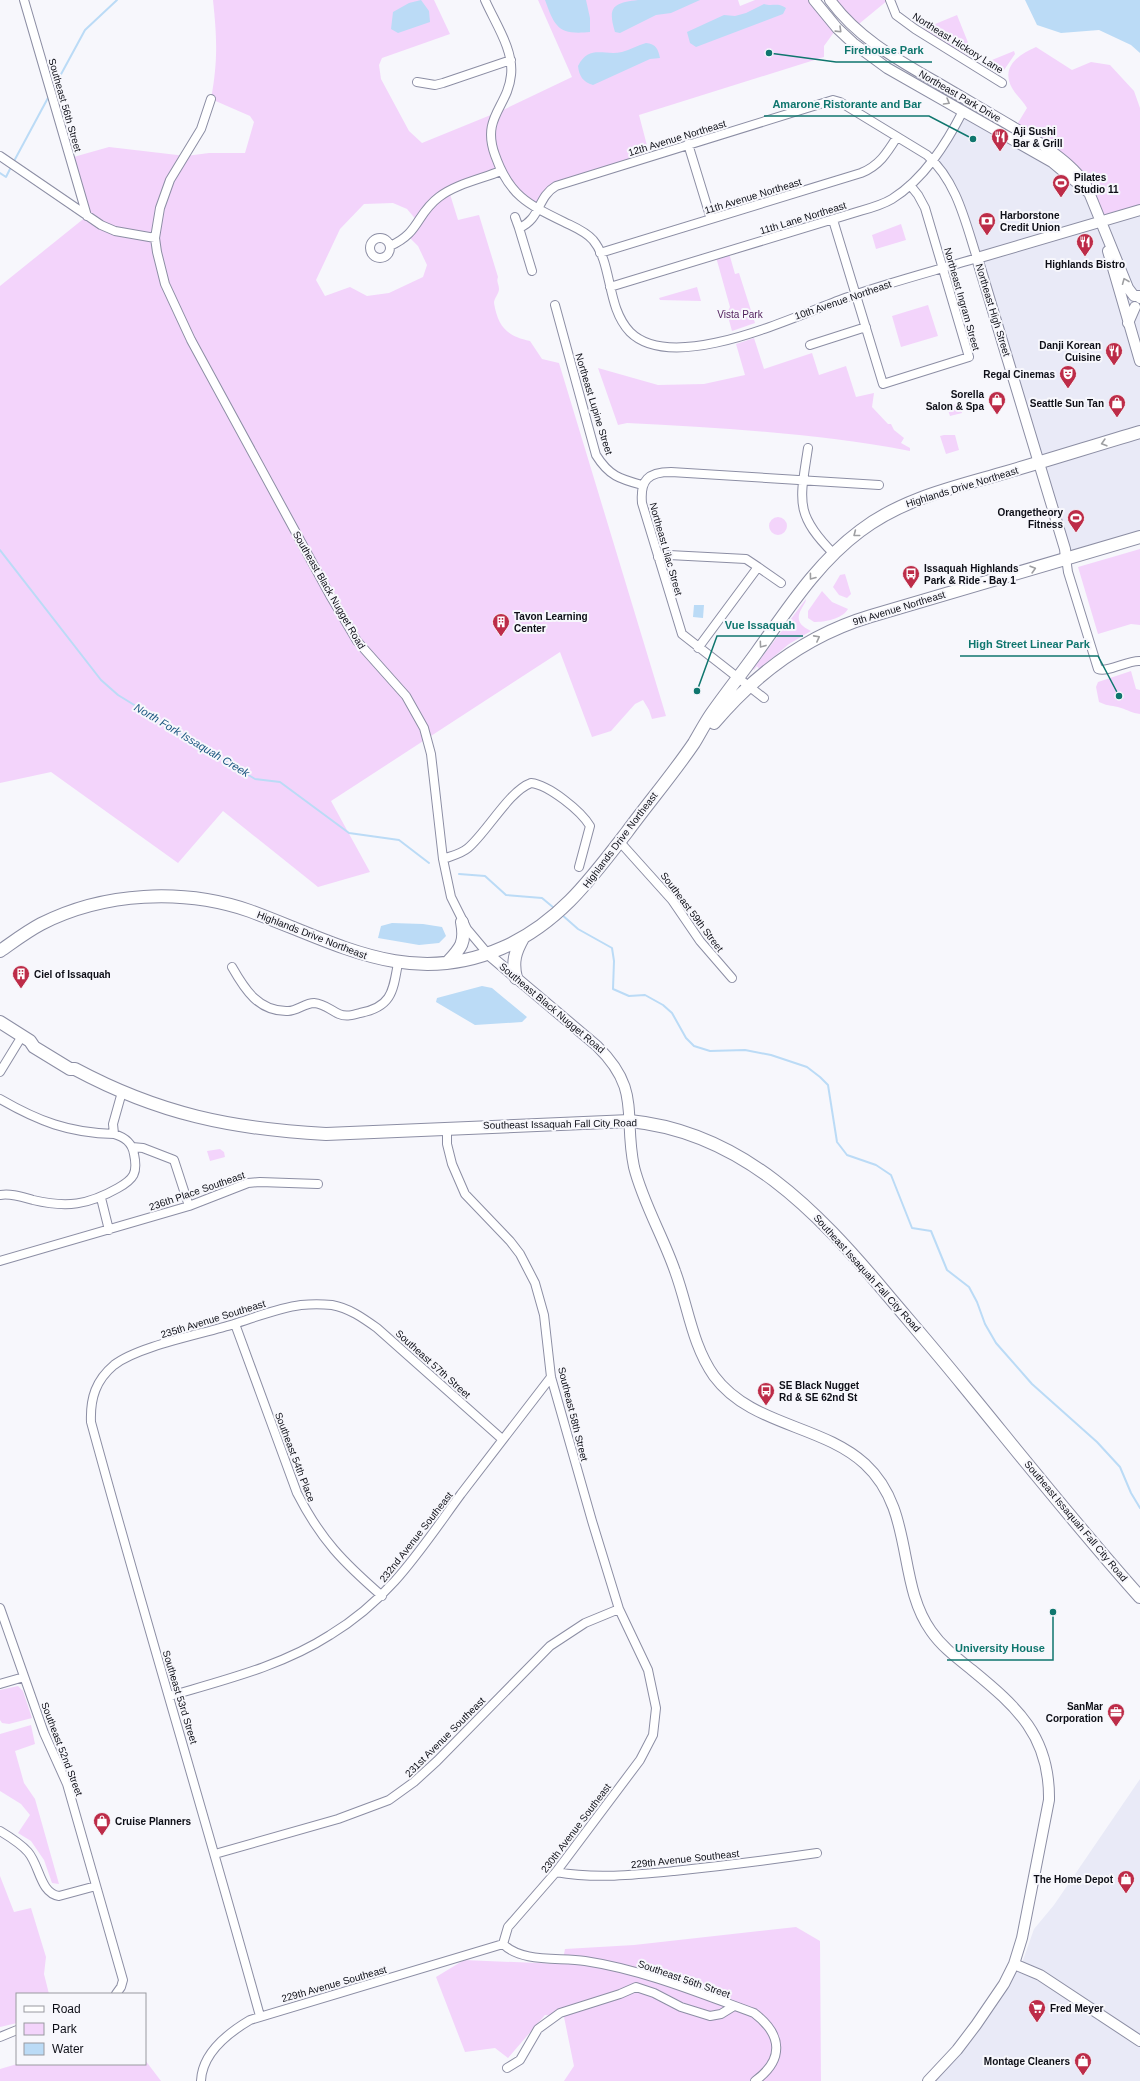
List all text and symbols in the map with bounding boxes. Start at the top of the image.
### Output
street label: Northeast Hickory Lane [911,11,1006,76]
one-way arrow [834,25,842,32]
callout: Firehouse Park [836,39,932,62]
text: Firehouse Park [844,44,925,56]
street label: Southeast 56th Street [46,57,84,153]
street label: Northeast Park Drive [917,68,1003,124]
callout: Amarone Ristorante and Bar [764,93,929,116]
one-way arrow [943,97,950,104]
text: Amarone Ristorante and Bar [772,98,922,110]
street label: 12th Avenue Northeast [627,118,727,158]
place label: Aji Sushi Bar & Grill [1013,126,1063,149]
restaurant icon: Aji Sushi Bar & Grill [990,127,1010,152]
place label: Pilates Studio 11 [1074,172,1119,195]
sports icon: Pilates Studio 11 [1051,173,1071,198]
street label: 11th Avenue Northeast [703,176,803,216]
street label: 11th Lane Northeast [758,200,848,236]
place label: Harborstone Credit Union [1000,210,1060,233]
bank icon: Harborstone Credit Union [977,211,997,236]
restaurant icon: Highlands Bistro [1075,232,1095,257]
street label: Northeast Ingram Street [942,246,982,352]
place label: Highlands Bistro [1045,259,1125,270]
street label: Northeast High Street [974,262,1012,358]
one-way arrow [1121,277,1129,284]
street label: 10th Avenue Northeast [793,278,893,322]
park label: Vista Park [717,309,764,320]
place label: Danji Korean Cuisine [1039,340,1101,363]
restaurant icon: Danji Korean Cuisine [1104,341,1124,366]
street label: Northeast Lupine Street [573,352,615,456]
theatre icon: Regal Cinemas [1058,364,1078,389]
place label: Regal Cinemas [983,369,1055,380]
place label: Sorella Salon & Spa [926,389,984,412]
shop icon: Sorella Salon & Spa [987,390,1007,415]
shop icon: Seattle Sun Tan [1107,393,1127,418]
place label: Seattle Sun Tan [1030,398,1104,409]
one-way arrow [1100,438,1107,447]
street label: Highlands Drive Northeast [905,465,1020,509]
street label: Northeast Lilac Street [647,501,685,597]
place label: Orangetheory Fitness [997,507,1063,530]
sports icon: Orangetheory Fitness [1066,508,1086,533]
street label: Southeast Black Nugget Road [291,529,367,651]
one-way arrow [853,529,860,536]
place label: Issaquah Highlands Park & Ride - Bay 1 [924,563,1019,586]
bus stop icon: Issaquah Highlands Park & Ride - Bay 1 [901,564,921,589]
one-way arrow [1029,565,1036,574]
one-way arrow [810,573,817,580]
street label: 9th Avenue Northeast [851,589,947,627]
place label: Tavon Learning Center [514,611,588,634]
building icon: Tavon Learning Center [491,612,511,637]
callout: Vue Issaquah [717,613,803,636]
text: Vue Issaquah [725,619,796,631]
callout: High Street Linear Park [960,633,1098,656]
one-way arrow [813,635,820,642]
text: High Street Linear Park [968,638,1091,650]
one-way arrow [760,640,767,647]
water label: North Fork Issaquah Creek [132,701,252,779]
street label: Highlands Drive Northeast [580,790,660,890]
street label: Southeast 59th Street [658,870,726,954]
street label: Highlands Drive Northeast [256,909,369,961]
street label: Southeast Black Nugget Road [497,961,607,1055]
building icon: Ciel of Issaquah [11,964,31,989]
place label: Ciel of Issaquah [34,969,111,980]
street label: Southeast Issaquah Fall City Road [483,1117,637,1131]
street label: 236th Place Southeast [148,1169,247,1213]
street label: Southeast Issaquah Fall City Road [811,1212,923,1334]
street label: 235th Avenue Southeast [159,1298,267,1340]
street label: Southeast 57th Street [393,1328,473,1401]
street label: Southeast 58th Street [556,1366,590,1462]
place label: SE Black Nugget Rd & SE 62nd St [779,1380,860,1403]
bus stop icon: SE Black Nugget Rd & SE 62nd St [756,1381,776,1406]
street label: Southeast 54th Place [273,1411,317,1504]
street label: Southeast Issaquah Fall City Road [1022,1458,1130,1584]
street label: 232nd Avenue Southeast [377,1489,455,1584]
callout: University House [947,1637,1053,1660]
text: University House [955,1642,1045,1654]
street label: Southeast 53rd Street [161,1649,200,1745]
street label: 231st Avenue Southeast [403,1695,487,1779]
street label: Southeast 52nd Street [39,1701,85,1798]
place label: SanMar Corporation [1046,1701,1103,1724]
office icon: SanMar Corporation [1106,1702,1126,1727]
street label: 230th Avenue Southeast [539,1781,613,1875]
shop icon: Cruise Planners [92,1811,112,1836]
place label: Cruise Planners [115,1816,192,1827]
street label: 229th Avenue Southeast [630,1848,740,1870]
shop icon: The Home Depot [1116,1869,1136,1894]
place label: The Home Depot [1034,1874,1114,1885]
street label: Southeast 56th Street [636,1958,732,2000]
street label: 229th Avenue Southeast [280,1964,388,2004]
legend [16,1993,146,2065]
supermarket icon: Fred Meyer [1027,1998,1047,2023]
text: Road [52,2002,81,2016]
place label: Fred Meyer [1050,2003,1103,2014]
text: Park [52,2022,78,2036]
text: Water [52,2042,84,2056]
shop icon: Montage Cleaners [1073,2051,1093,2076]
place label: Montage Cleaners [984,2056,1070,2067]

